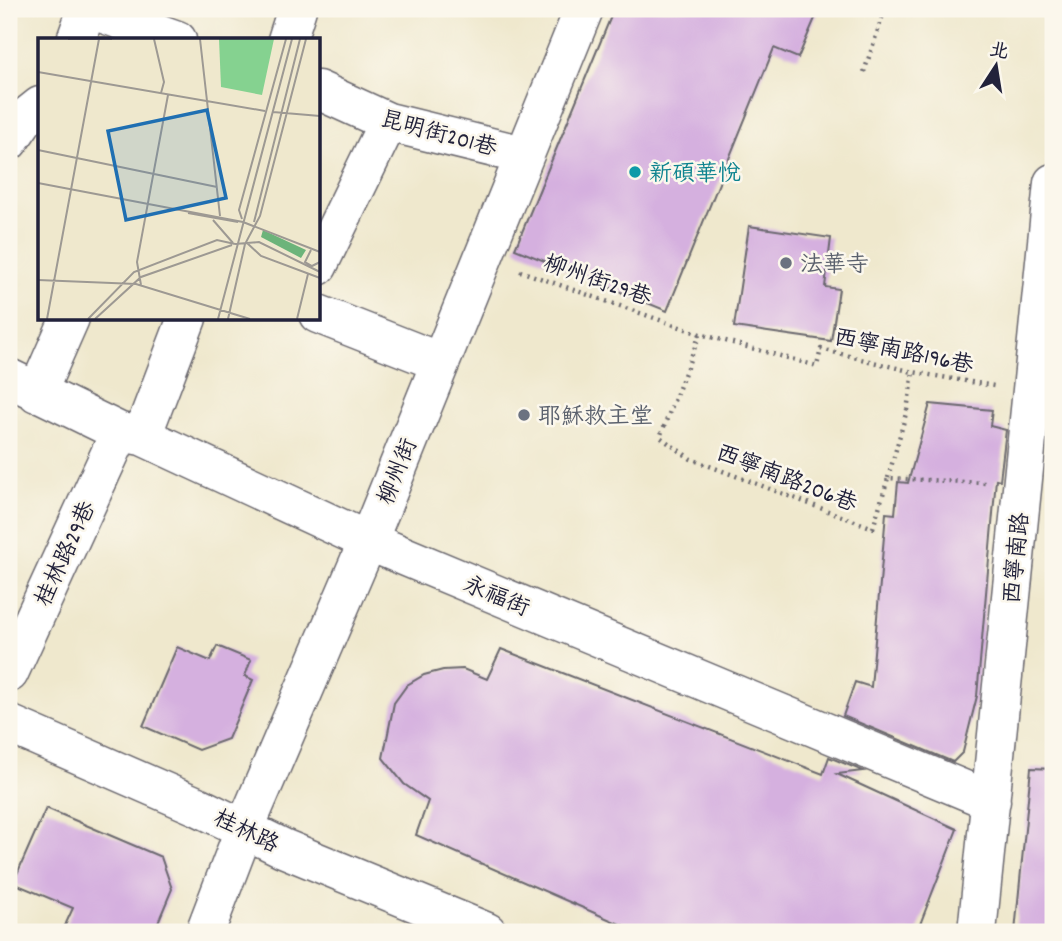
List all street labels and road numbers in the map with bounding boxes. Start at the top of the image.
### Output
street label: 昆明街201巷 [376,104,501,167]
street label: 柳州街29巷 [538,248,656,317]
street label: 西寧南路196巷 [830,323,977,385]
street label: 柳州街 [371,434,427,510]
street label: 西寧南路206巷 [710,438,862,523]
street label: 桂林路29巷 [28,496,106,612]
street label: 西寧南路 [997,511,1040,606]
street label: 永福街 [457,570,534,627]
street label: 桂林路 [207,803,284,863]

